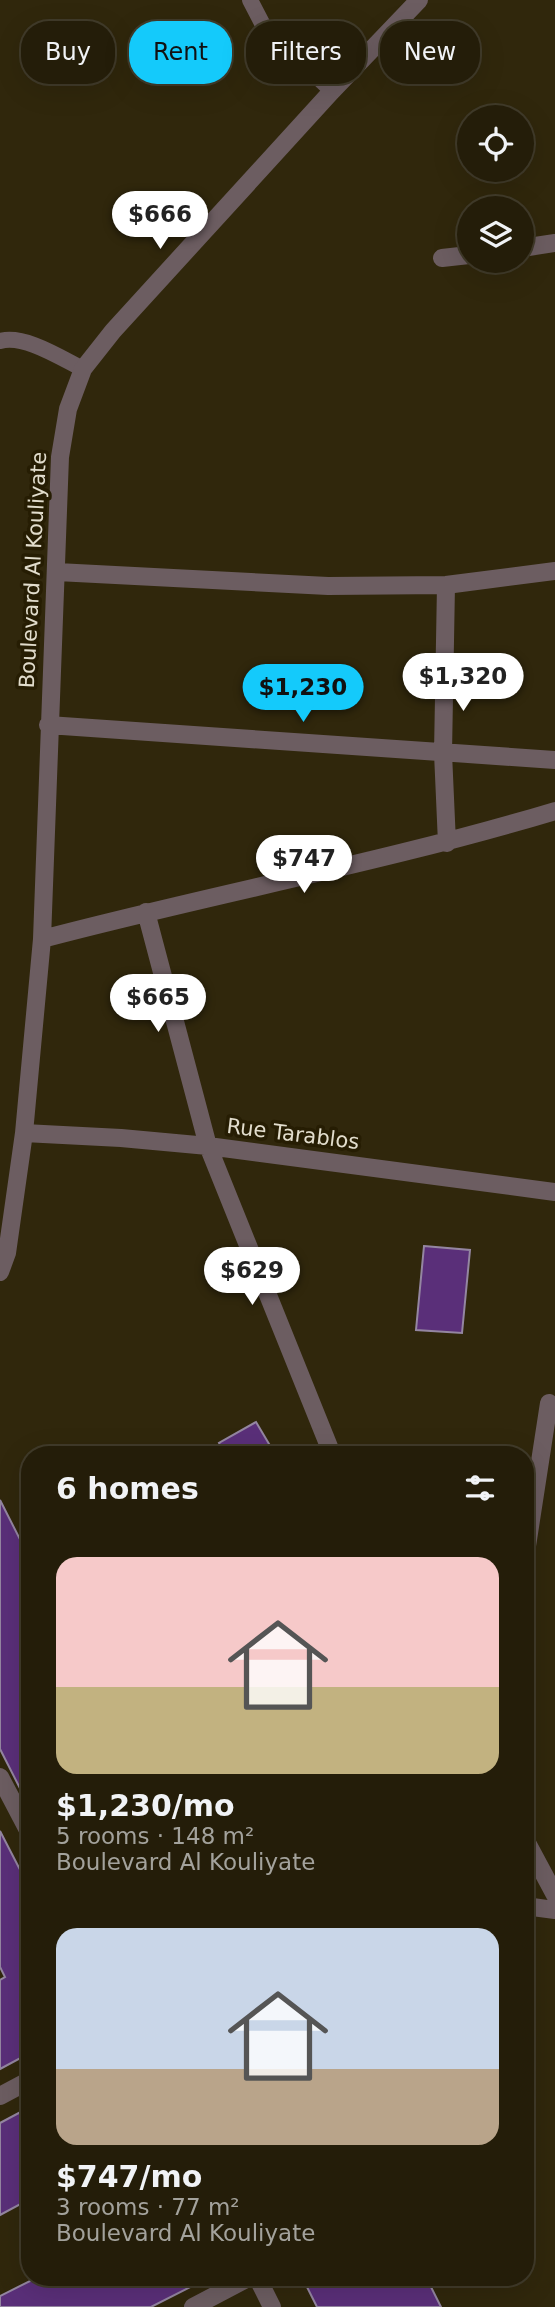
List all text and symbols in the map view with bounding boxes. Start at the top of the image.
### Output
chip: Buy [21,21,115,84]
chip: Rent [129,21,232,84]
chip: Filters [246,21,366,84]
chip: New [380,21,480,84]
map controls [457,105,534,273]
button: locate [457,105,534,182]
pin: $666 [119,191,201,251]
button: layers [457,196,534,273]
text: $666 [128,201,192,227]
street label: Boulevard Al Kouliyate [15,451,51,689]
pin: $1,320 [406,654,520,713]
text: $1,320 [419,663,507,689]
pin: $1,230 [246,664,360,724]
text: $1,230 [259,674,347,700]
pin: $747 [263,836,345,895]
text: $747 [272,845,336,871]
pin: $665 [117,974,199,1034]
text: $665 [126,984,190,1010]
street label: Rue Tarablos [225,1114,361,1154]
pin: $629 [211,1248,293,1307]
text: $629 [220,1257,284,1283]
icon: filters [461,1469,499,1507]
text: 6 homes [56,1471,199,1506]
icon: home [215,1602,341,1728]
text: $1,230/mo [56,1788,235,1823]
text: 5 rooms · 148 m² [56,1823,254,1849]
text: Boulevard Al Kouliyate [56,1849,315,1875]
icon: home [215,1973,341,2099]
text: $747/mo [56,2159,202,2194]
text: 3 rooms · 77 m² [56,2194,240,2220]
text: Boulevard Al Kouliyate [56,2220,315,2246]

